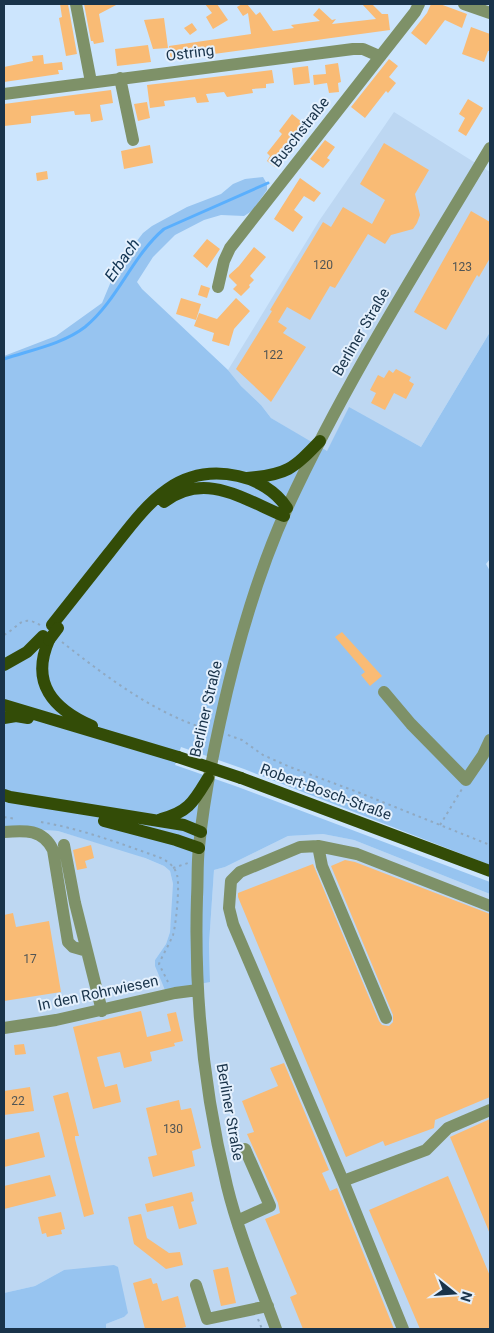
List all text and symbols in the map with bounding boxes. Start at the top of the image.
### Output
street label: Ostring [165,41,215,65]
street label: Buschstraße [267,93,333,171]
water label: Erbach [100,235,144,285]
house number: 120 [313,258,333,272]
house number: 123 [452,260,472,274]
street label: Berliner Straße [329,285,393,379]
house number: 122 [263,348,283,362]
street label: Berliner Straße [186,659,226,759]
street label: Robert-Bosch-Straße [258,760,394,824]
house number: 17 [23,952,37,966]
street label: In den Rohrwiesen [36,971,160,1015]
street label: Berliner Straße [213,1062,247,1162]
house number: 22 [11,1094,25,1108]
house number: 130 [163,1122,183,1136]
north arrow [429,1268,479,1318]
text: N [457,1290,476,1304]

